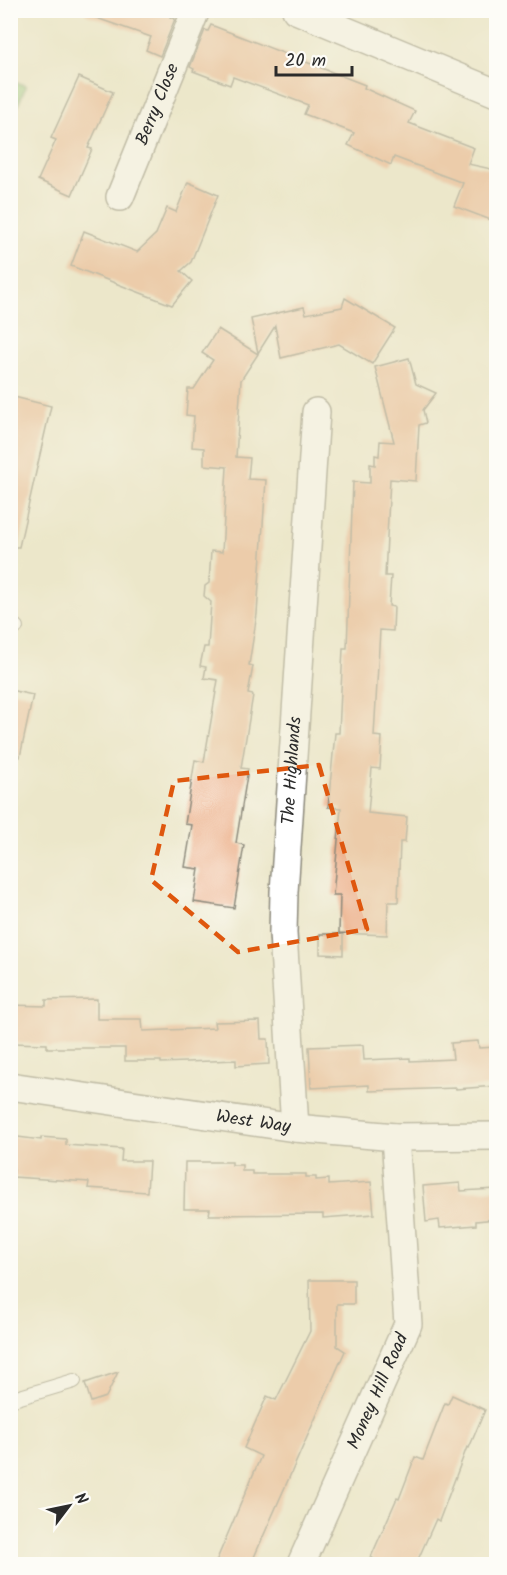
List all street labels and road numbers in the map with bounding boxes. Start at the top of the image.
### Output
street label: Berry Close [128,59,187,150]
street label: The Highlands [274,715,310,826]
street label: West Way [214,1102,293,1142]
street label: Money Hill Road [339,1328,417,1454]

